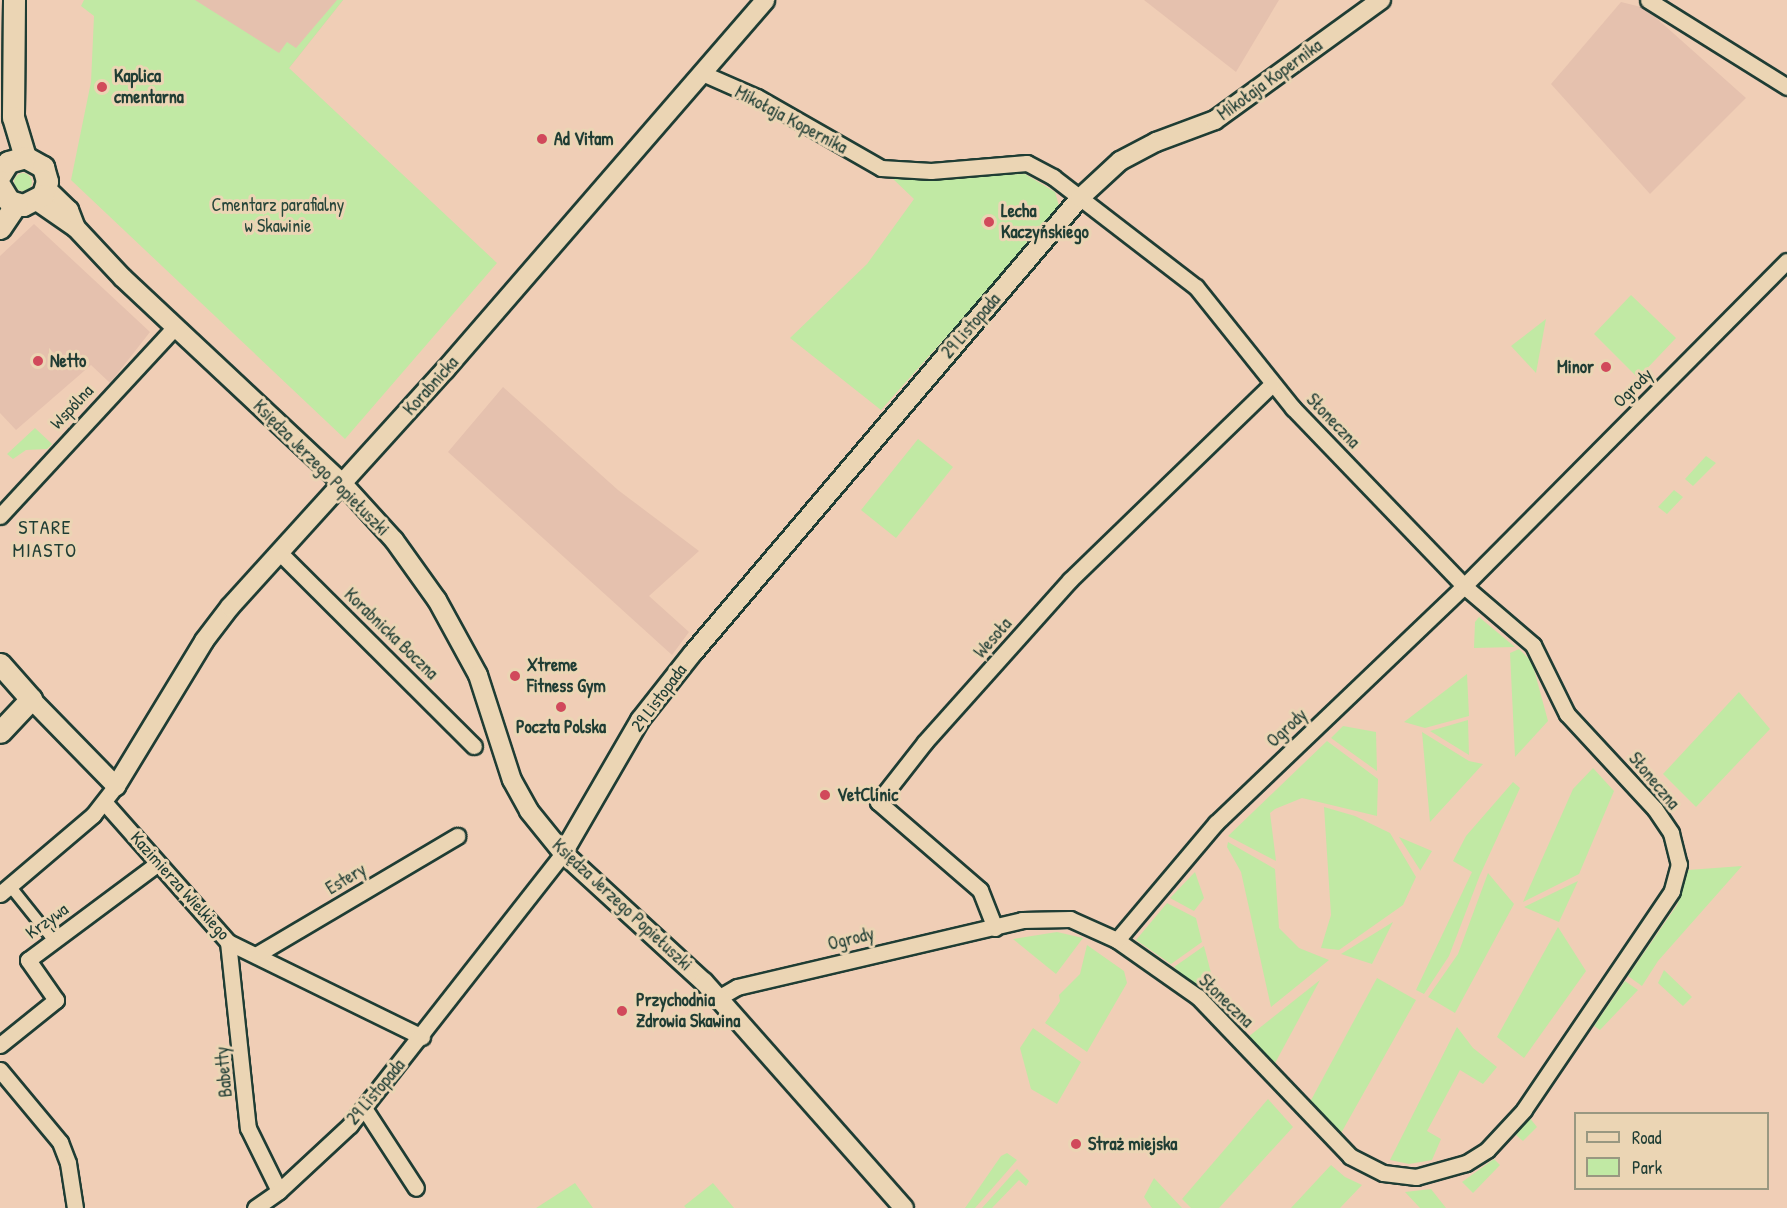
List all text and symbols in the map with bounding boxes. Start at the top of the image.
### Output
street label: Mikołaja Kopernika [1214,35,1326,125]
place label: Kaplica cmentarna [114,66,184,109]
marker: Kaplica cmentarna [95,80,109,94]
street label: Mikołaja Kopernika [731,81,851,159]
place label: Ad Vitam [554,128,614,150]
marker: Ad Vitam [535,132,549,146]
park label: Cmentarz parafialny w Skawinie [212,195,344,238]
place label: Lecha Kaczyńskiego [1001,201,1089,244]
marker: Lecha Kaczyńskiego [982,215,996,229]
street label: 29 Listopada [937,289,1005,363]
place label: Netto [50,350,86,372]
street label: Korabnicka [399,352,463,420]
marker: Netto [31,354,45,368]
place label: Minor [1557,356,1594,378]
marker: Minor [1599,360,1613,374]
street label: Ogrody [1609,364,1657,412]
street label: Wspólna [46,380,98,434]
street label: Słoneczna [1302,389,1364,453]
street label: Księdza Jerzego Popiełuszki [248,395,394,541]
district label: STARE MIASTO [12,514,78,561]
street label: Korabnicka Boczna [340,584,442,684]
street label: Wesoła [970,613,1016,663]
place label: Xtreme Fitness Gym [527,655,606,698]
street label: 29 Listopada [627,660,691,736]
marker: Xtreme Fitness Gym [508,669,522,683]
marker: Poczta Polska [554,700,568,714]
street label: Ogrody [1263,704,1311,752]
place label: Poczta Polska [516,716,606,738]
street label: Słoneczna [1624,748,1684,814]
place label: VetClinic [837,784,898,806]
marker: VetClinic [818,788,832,802]
street label: Kazimierza Wielkiego [126,827,234,945]
street label: Księdza Jerzego Popiełuszki [548,835,696,975]
street label: Estery [322,859,370,899]
street label: Krzywa [22,898,72,944]
street label: Ogrody [826,923,876,955]
street label: Słoneczna [1194,970,1258,1032]
place label: Przychodnia Zdrowia Skawina [636,990,740,1032]
marker: Przychodnia Zdrowia Skawina [613,1002,631,1020]
street label: Babetty [211,1046,237,1098]
street label: 29 Listopada [342,1055,410,1129]
legend [1574,1112,1769,1190]
text: Road [1632,1125,1662,1150]
place label: Straż miejska [1088,1133,1177,1155]
marker: Straż miejska [1069,1137,1083,1151]
text: Park [1632,1155,1662,1180]

